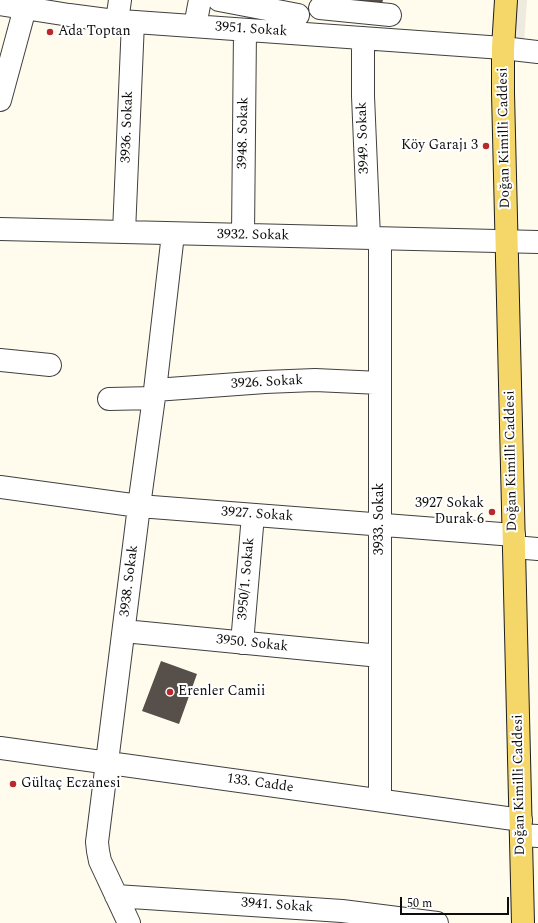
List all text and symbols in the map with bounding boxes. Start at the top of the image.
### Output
street label: 3951. Sokak [214,19,288,41]
place label: Ada Toptan [58,24,131,40]
marker: Ada Toptan [45,27,55,37]
street label: Doğan Kimilli Caddesi [495,67,515,209]
street label: 3936. Sokak [118,90,138,164]
street label: 3948. Sokak [235,97,253,169]
street label: 3949. Sokak [354,101,374,175]
place label: Köy Garajı 3 [401,138,478,154]
marker: Köy Garajı 3 [481,141,491,151]
street label: 3932. Sokak [217,227,289,245]
street label: 3926. Sokak [230,373,304,393]
street label: Doğan Kimilli Caddesi [502,390,522,532]
street label: 3933. Sokak [372,483,388,555]
place label: 3927 Sokak Durak 6 [415,496,484,528]
street label: 3927. Sokak [220,504,294,526]
marker: 3927 Sokak Durak 6 [487,507,497,517]
street label: 3950/1. Sokak [235,537,259,621]
street label: 3938. Sokak [117,544,143,618]
street label: 3950. Sokak [215,632,289,656]
place label: Erenler Camii [178,684,265,700]
marker: Erenler Camii [165,687,175,697]
street label: Doğan Kimilli Caddesi [510,714,530,856]
street label: 133. Cadde [225,771,295,797]
place label: Gültaç Eczanesi [21,776,121,792]
marker: Gültaç Eczanesi [8,779,18,789]
scale bar [402,889,511,915]
text: 50 m [407,894,432,913]
street label: 3941. Sokak [240,895,314,917]

